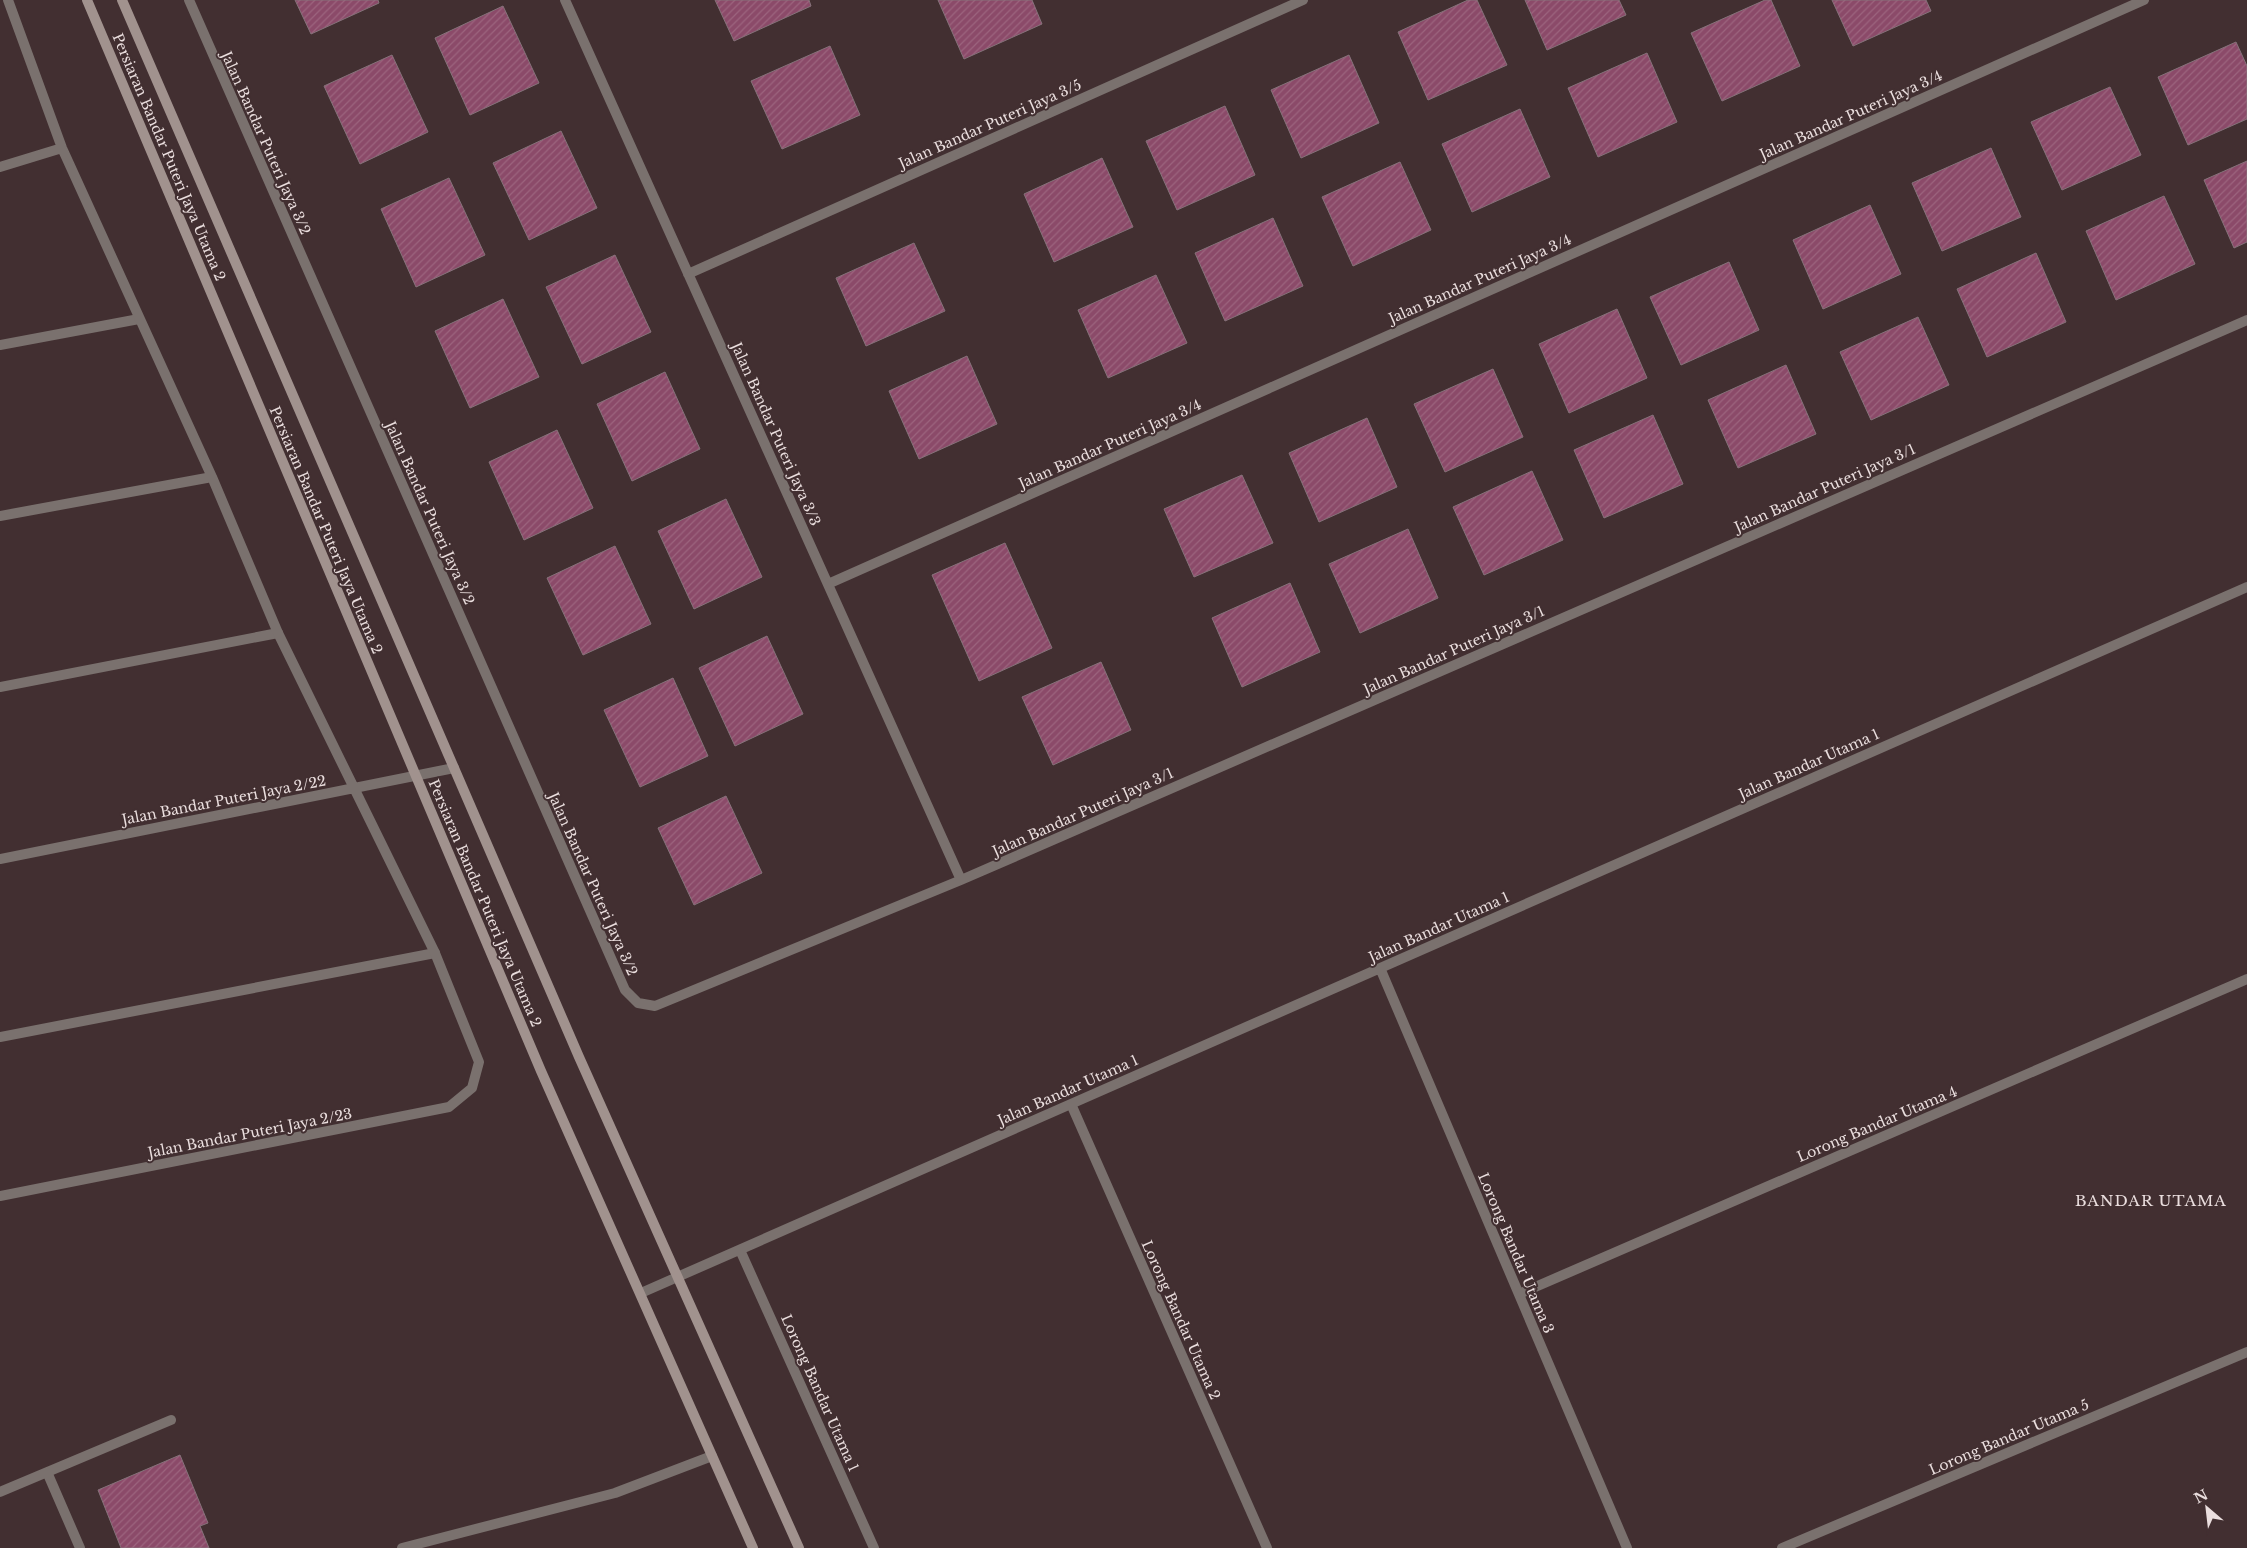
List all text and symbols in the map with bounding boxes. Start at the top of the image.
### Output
street label: Persiaran Bandar Puteri Jaya Utama 2 [108,30,230,284]
street label: Jalan Bandar Puteri Jaya 3/2 [217,47,315,238]
street label: Jalan Bandar Puteri Jaya 3/4 [1755,66,1945,164]
street label: Jalan Bandar Puteri Jaya 3/5 [894,75,1084,173]
street label: Jalan Bandar Puteri Jaya 3/4 [1384,230,1574,328]
street label: Jalan Bandar Puteri Jaya 3/3 [727,338,825,529]
street label: Jalan Bandar Puteri Jaya 3/4 [1014,395,1204,493]
street label: Persiaran Bandar Puteri Jaya Utama 2 [265,403,387,657]
street label: Jalan Bandar Puteri Jaya 3/2 [381,417,479,608]
street label: Jalan Bandar Puteri Jaya 3/1 [1730,440,1918,537]
street label: Jalan Bandar Puteri Jaya 3/1 [1359,602,1547,699]
street label: Jalan Bandar Utama 1 [1734,725,1882,804]
street label: Jalan Bandar Puteri Jaya 3/1 [988,764,1176,861]
street label: Jalan Bandar Puteri Jaya 2/22 [118,771,328,829]
street label: Persiaran Bandar Puteri Jaya Utama 2 [424,776,546,1030]
street label: Jalan Bandar Puteri Jaya 3/2 [544,788,642,979]
street label: Jalan Bandar Utama 1 [1364,888,1512,967]
street label: Jalan Bandar Utama 1 [993,1051,1141,1130]
street label: Lorong Bandar Utama 4 [1794,1082,1960,1166]
street label: Jalan Bandar Puteri Jaya 2/23 [144,1104,354,1162]
street label: Lorong Bandar Utama 3 [1474,1170,1558,1336]
district label: BANDAR UTAMA [2075,1191,2227,1210]
street label: Lorong Bandar Utama 2 [1138,1238,1224,1402]
street label: Lorong Bandar Utama 1 [777,1312,863,1474]
street label: Lorong Bandar Utama 5 [1926,1395,2092,1479]
north arrow [2182,1483,2232,1533]
text: N [2191,1485,2211,1508]

